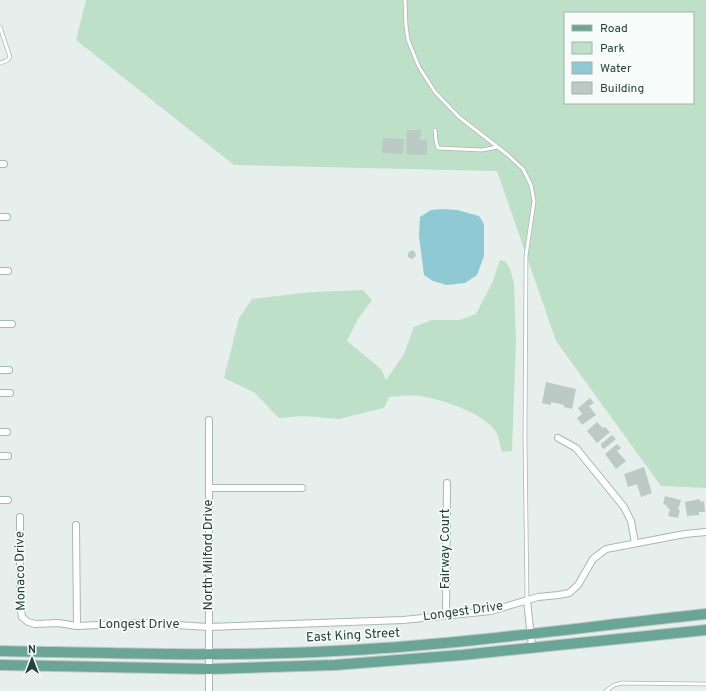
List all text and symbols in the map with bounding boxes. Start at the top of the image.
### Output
legend [564,12,694,104]
text: Road [600,21,628,37]
text: Park [600,41,625,57]
text: Water [600,61,632,77]
text: Building [600,81,644,97]
street label: North Milford Drive [201,500,217,610]
street label: Fairway Court [438,509,454,589]
street label: Monaco Drive [12,531,30,611]
street label: Longest Drive [422,598,504,626]
street label: Longest Drive [99,617,179,633]
street label: East King Street [306,626,400,646]
north arrow [12,639,52,679]
text: N [28,643,36,657]

